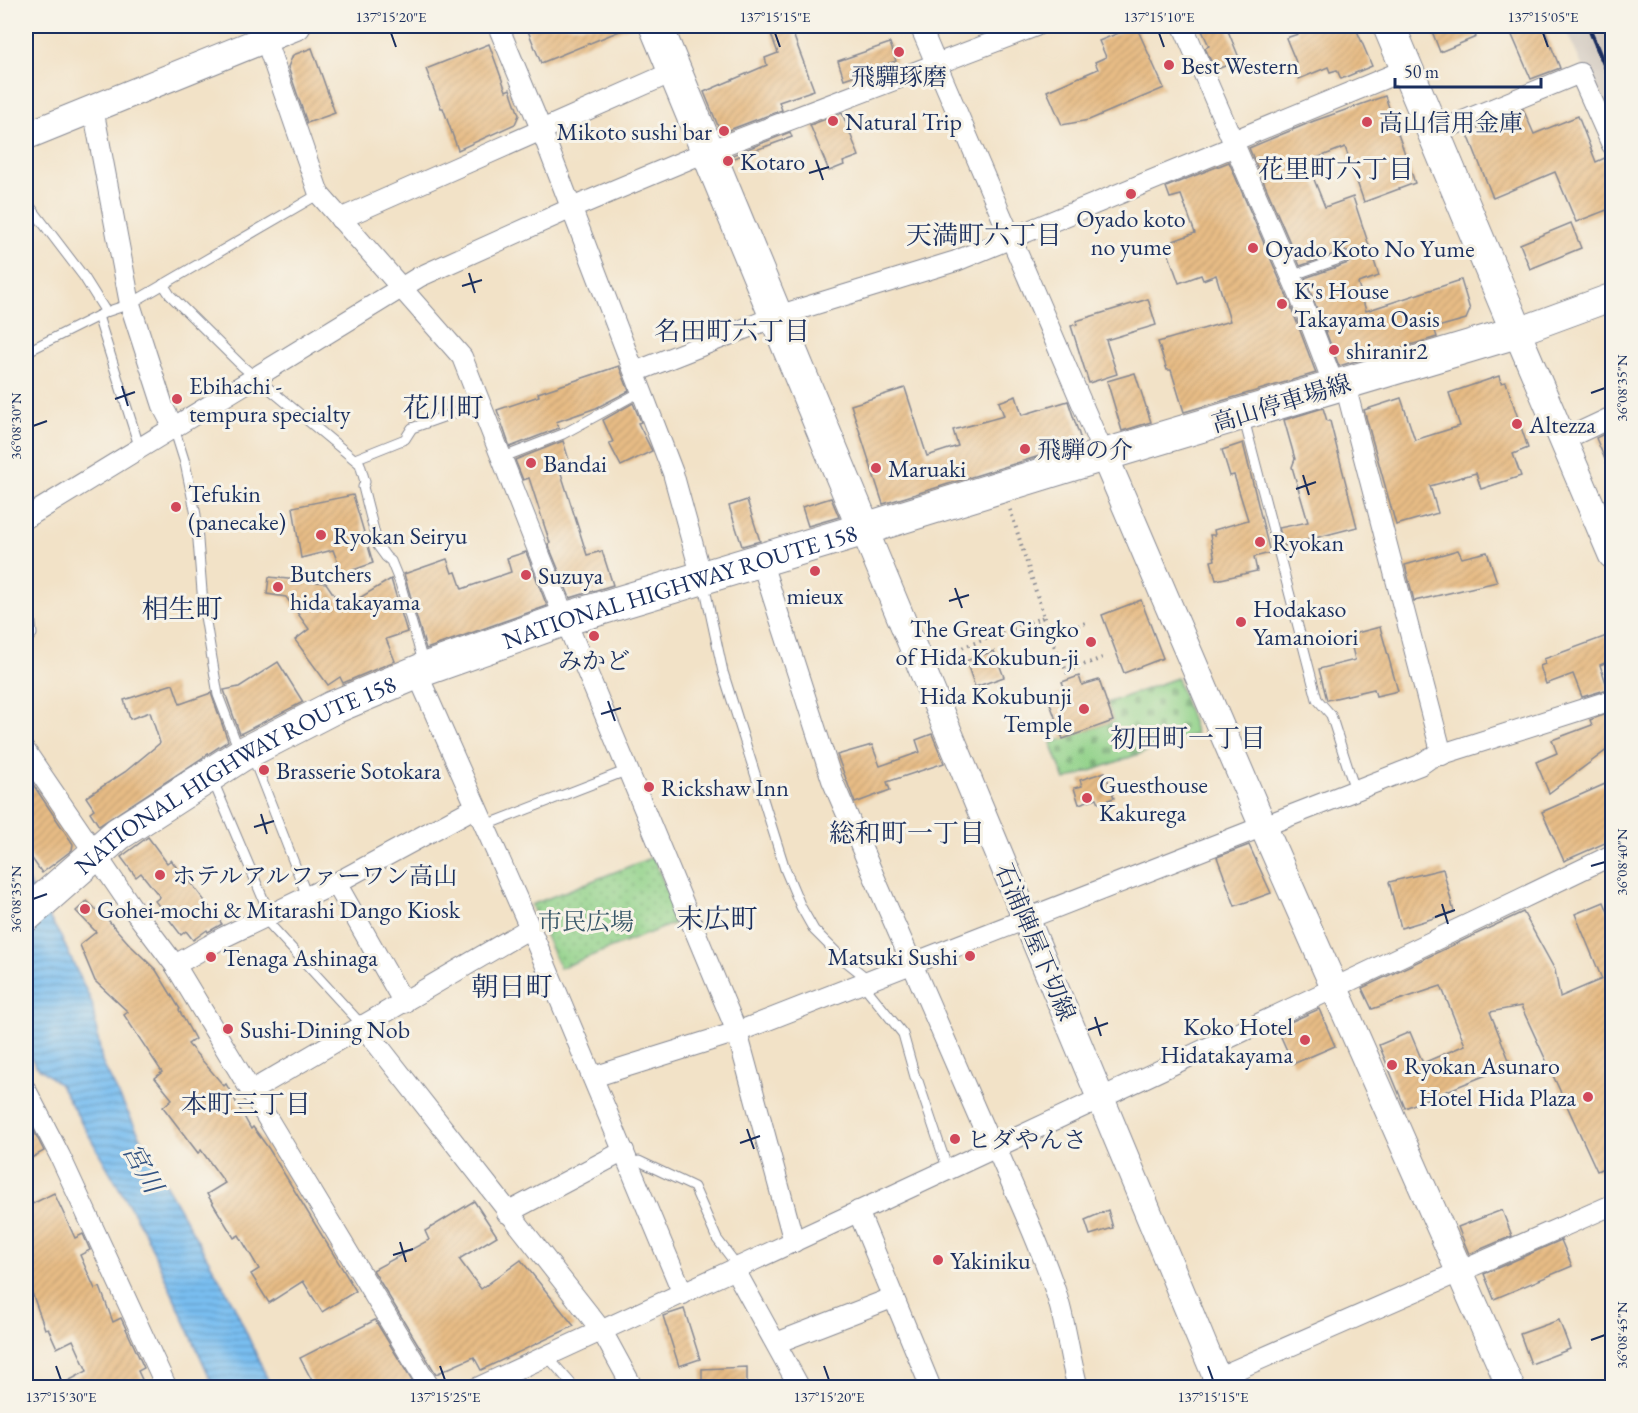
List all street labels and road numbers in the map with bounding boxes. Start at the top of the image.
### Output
street label: 高山停車場線 [1208,367,1354,439]
street label: NATIONAL HIGHWAY ROUTE 158 [498,517,861,656]
street label: NATIONAL HIGHWAY ROUTE 158 [68,668,400,881]
street label: 石浦陣屋下切線 [989,859,1083,1025]

